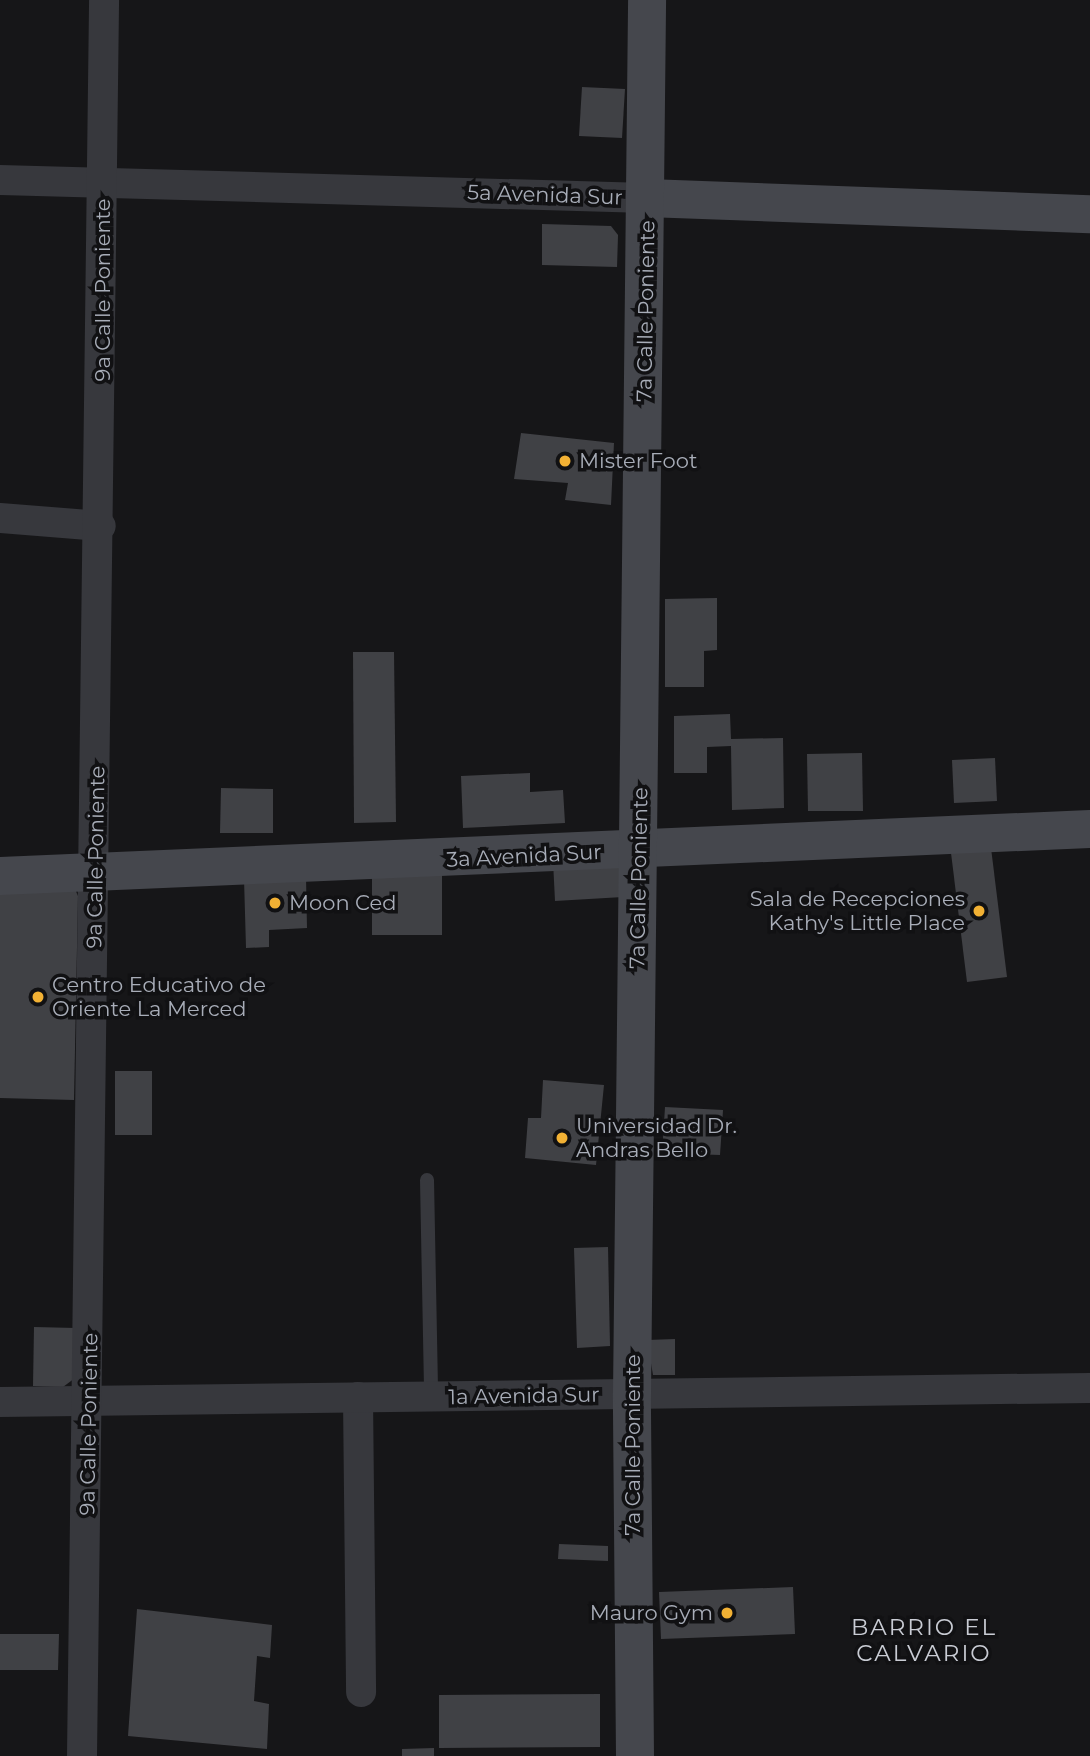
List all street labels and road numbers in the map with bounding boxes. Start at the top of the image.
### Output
street label: 5a Avenida Sur [467,180,623,210]
street label: 9a Calle Poniente [90,199,116,381]
street label: 7a Calle Poniente [632,220,660,402]
street label: 9a Calle Poniente [82,765,110,949]
street label: 7a Calle Poniente [625,787,653,969]
street label: 3a Avenida Sur [446,839,602,873]
street label: 9a Calle Poniente [75,1332,103,1516]
street label: 7a Calle Poniente [620,1354,646,1536]
street label: 1a Avenida Sur [448,1382,600,1410]

